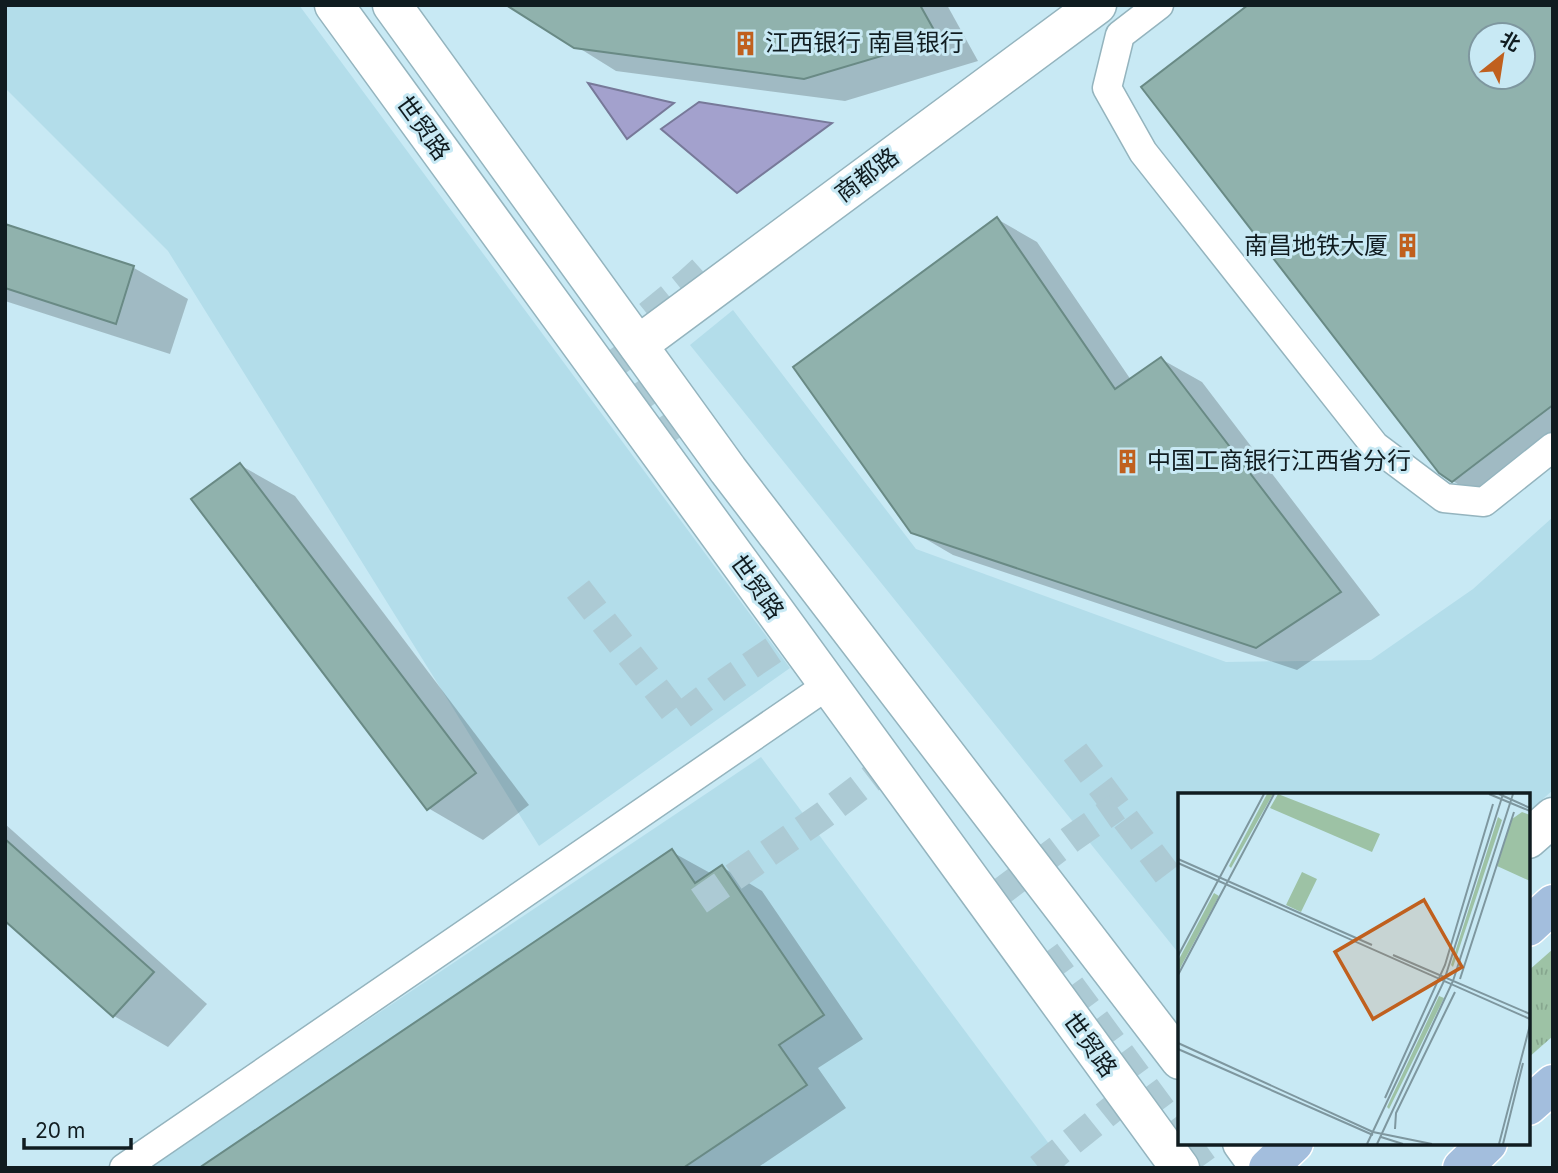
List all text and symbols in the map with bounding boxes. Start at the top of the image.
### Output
north arrow [1467,21,1537,91]
text: 北 [1496,27,1524,56]
place label: 江西银行 南昌银行 [765,28,964,57]
building icon: 江西银行 南昌银行 [731,29,759,57]
street label: 世贸路 [391,90,456,165]
street label: 商都路 [829,141,904,208]
place label: 南昌地铁大厦 [1244,231,1388,260]
building icon: 南昌地铁大厦 [1394,232,1422,260]
place label: 中国工商银行江西省分行 [1147,446,1411,475]
building icon: 中国工商银行江西省分行 [1113,447,1141,475]
street label: 世贸路 [725,549,790,624]
inset map [1178,793,1530,1145]
street label: 世贸路 [1058,1007,1123,1082]
scale bar [24,1106,131,1150]
text: 20 m [35,1118,85,1143]

